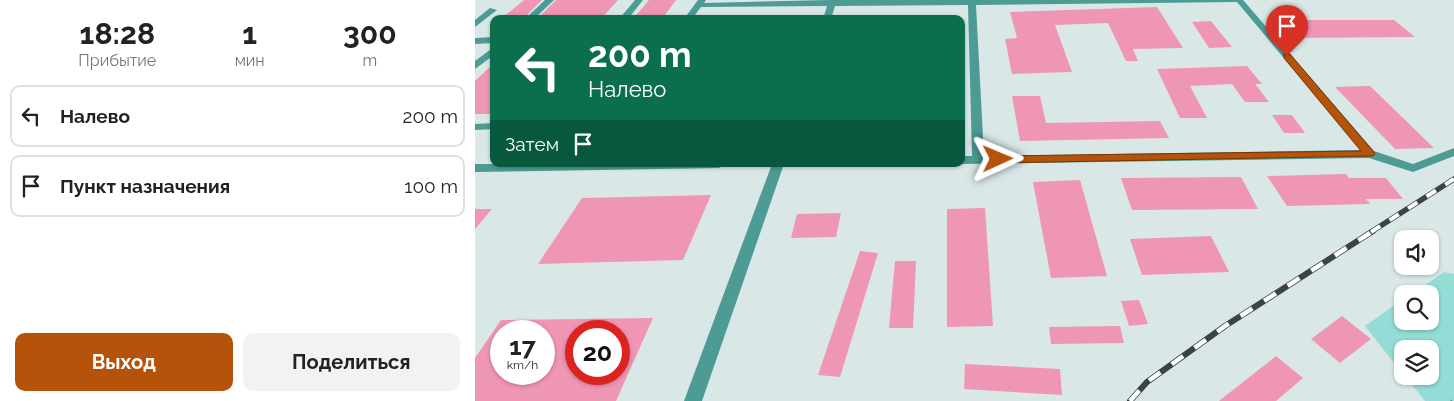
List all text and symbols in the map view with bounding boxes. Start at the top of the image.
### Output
pin [1266,5,1308,56]
icon: arrive [1273,12,1301,40]
text: 18:28 [80,16,155,51]
text: 1 [242,16,257,51]
text: 300 [343,16,397,51]
text: 200 m [588,34,692,75]
icon: left [505,35,570,100]
text: Прибытие [78,51,156,70]
text: мин [235,51,265,70]
text: m [362,51,377,70]
text: Налево [588,76,666,102]
icon: left [17,102,45,130]
text: Налево [60,105,130,127]
text: 200 m [403,105,458,127]
icon: arrive [569,130,597,158]
position arrow [971,132,1023,184]
text: Затем [505,133,559,155]
icon: arrive [17,172,45,200]
text: Пункт назначения [60,175,230,197]
text: 100 m [404,175,458,197]
map controls [1394,230,1439,385]
button: sound [1394,230,1439,275]
button: search [1394,285,1439,330]
speed limit sign: 20 [565,320,630,385]
text: 17 [509,331,536,361]
button: Выход [15,333,233,391]
button: Поделиться [243,333,460,391]
button: layers [1394,340,1439,385]
text: km/h [507,358,538,372]

